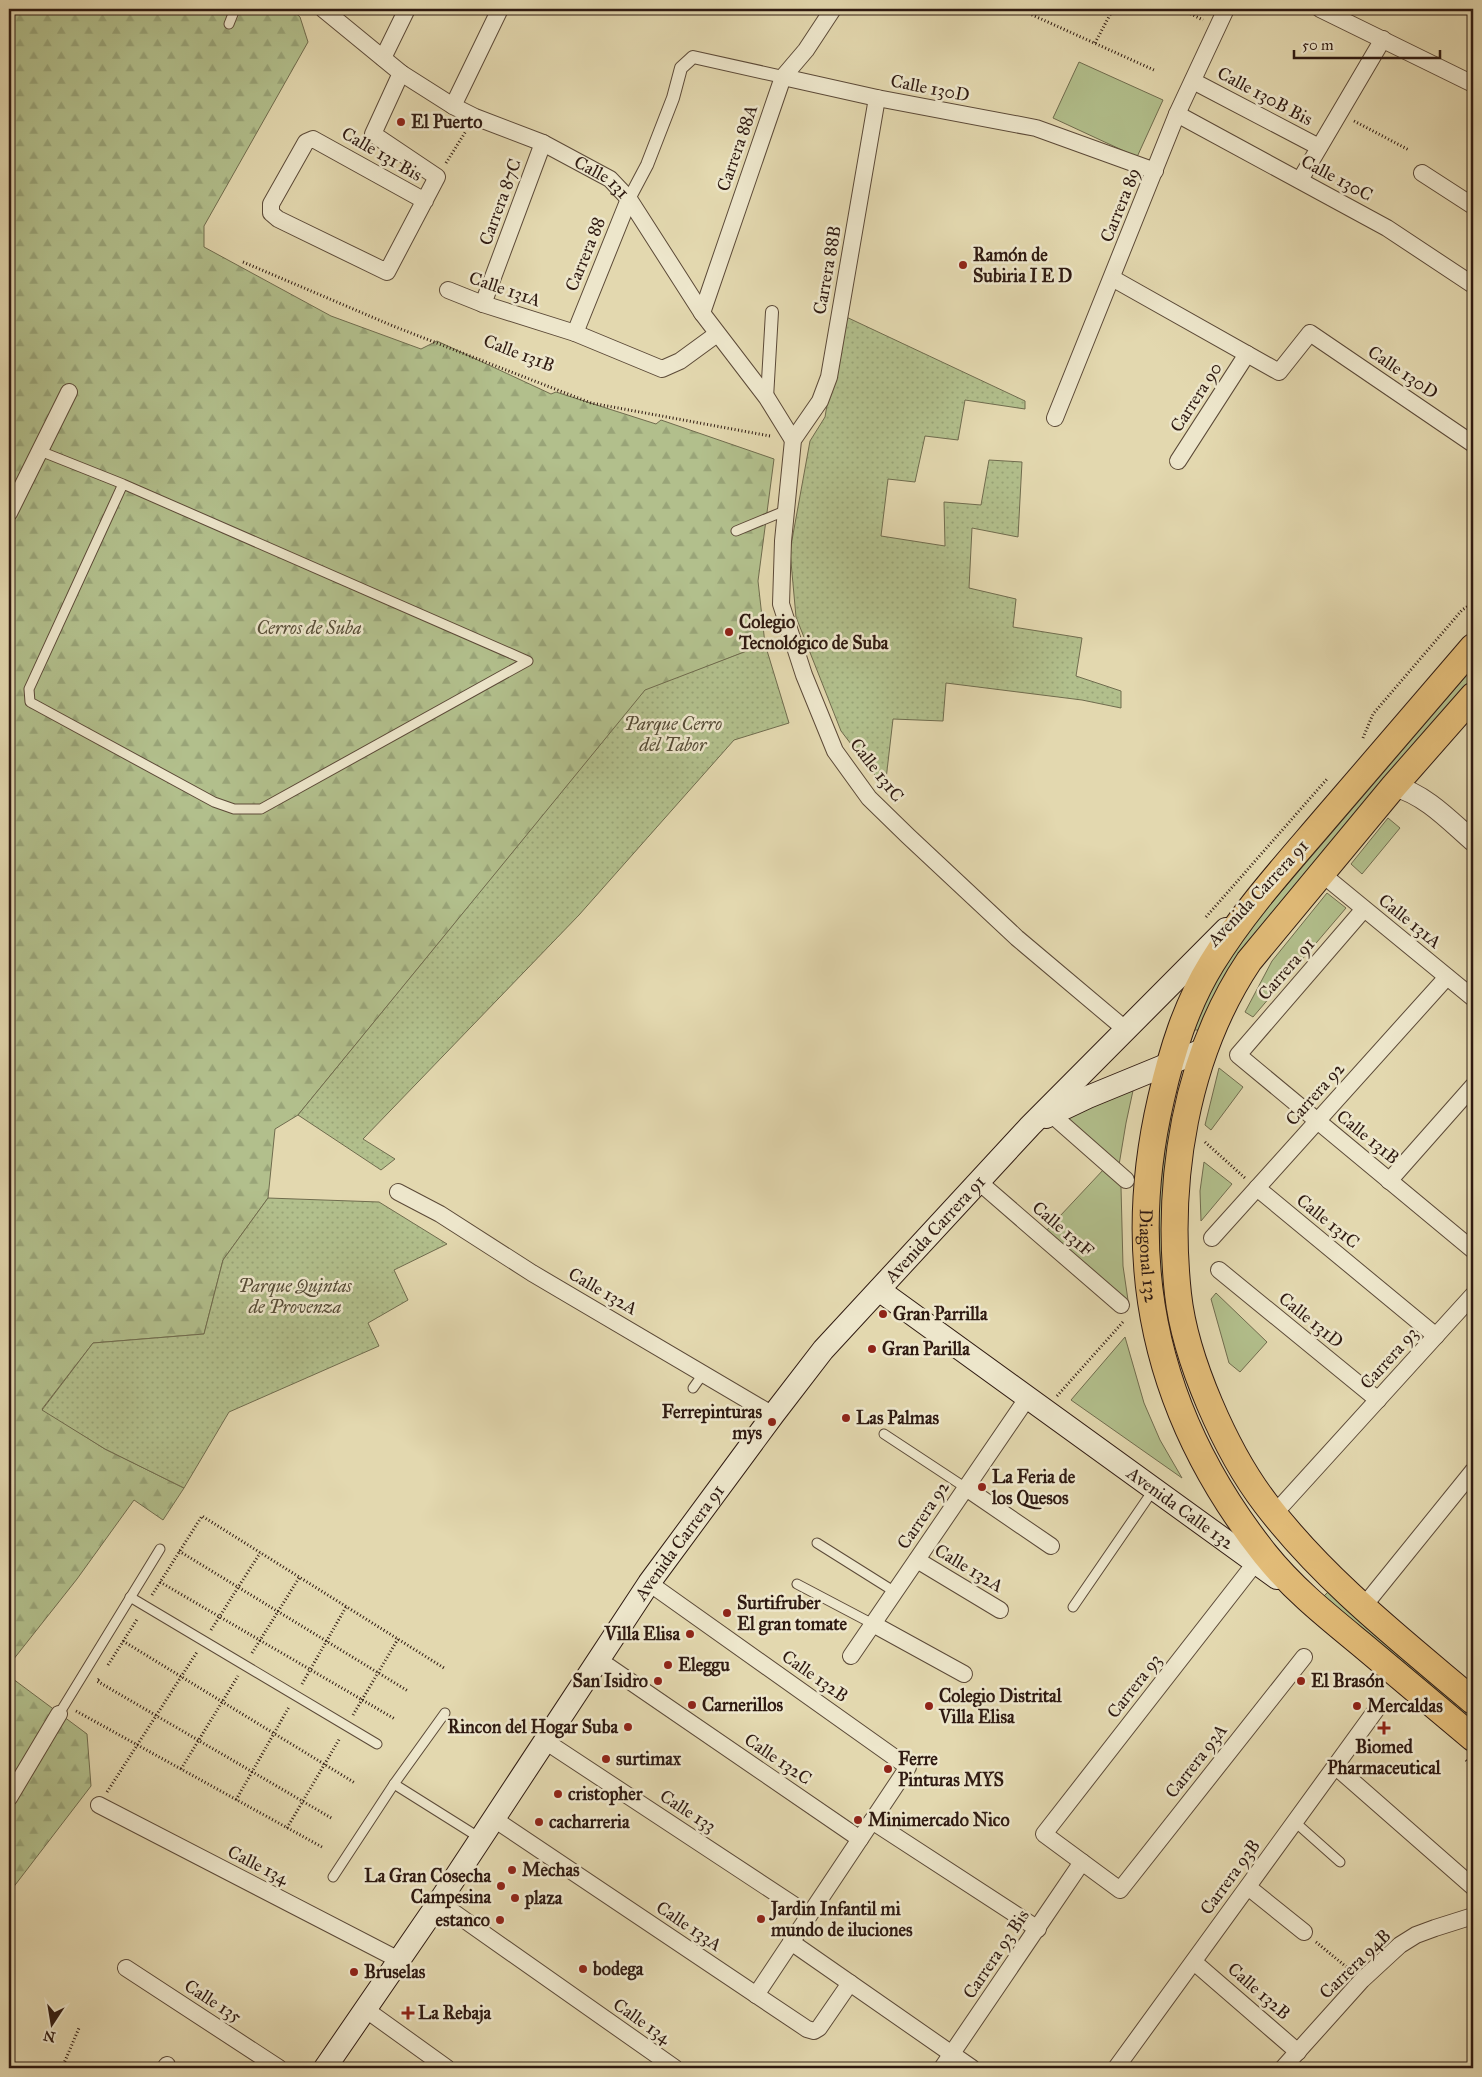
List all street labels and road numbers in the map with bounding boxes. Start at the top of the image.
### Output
street label: Calle 130B Bis [1214,62,1316,130]
street label: Calle 130D [889,70,971,106]
street label: Carrera 88A [712,102,762,194]
street label: Calle 131 Bis [338,122,426,186]
street label: Calle 130C [1297,150,1377,206]
street label: Calle 131 [570,151,634,203]
street label: Carrera 87C [474,156,526,248]
street label: Carrera 89 [1095,165,1145,245]
street label: Carrera 88 [560,214,610,294]
street label: Carrera 88B [808,224,846,316]
street label: Calle 131A [466,266,544,312]
street label: Calle 131B [480,329,558,377]
street label: Calle 130D [1364,341,1442,403]
street label: Carrera 90 [1165,358,1227,436]
street label: Calle 131C [845,734,909,806]
street label: Avenida Carrera 91 [1202,835,1313,952]
street label: Calle 131A [1374,889,1446,953]
street label: Carrera 91 [1253,933,1319,1005]
street label: Carrera 92 [1281,1058,1349,1130]
street label: Calle 131B [1332,1105,1404,1169]
street label: Avenida Carrera 91 [879,1171,990,1288]
street label: Calle 131C [1292,1189,1364,1253]
street label: Calle 131F [1028,1196,1098,1262]
street label: Diagonal 132 [1134,1209,1162,1304]
street label: Calle 132A [564,1262,642,1320]
street label: Calle 131D [1274,1287,1348,1353]
street label: Carrera 93 [1355,1322,1423,1394]
street label: Avenida Calle 132 [1122,1461,1238,1554]
street label: Carrera 92 [892,1477,954,1553]
street label: Avenida Carrera 91 [629,1480,729,1605]
street label: Calle 132A [931,1539,1007,1597]
street label: Calle 132B [778,1645,852,1707]
street label: Carrera 93 [1102,1649,1166,1723]
street label: Carrera 93A [1160,1720,1232,1802]
street label: Calle 132C [740,1729,816,1789]
street label: Calle 133 [656,1785,720,1837]
street label: Carrera 93B [1195,1835,1265,1919]
street label: Calle 134 [224,1840,293,1890]
street label: Calle 133A [652,1896,726,1956]
street label: Carrera 93 Bis [958,1905,1034,2003]
street label: Carrera 94B [1315,1925,1395,2003]
street label: Calle 132B [1223,1958,1295,2024]
street label: Calle 135 [180,1974,246,2028]
street label: Calle 134 [609,1993,676,2049]

